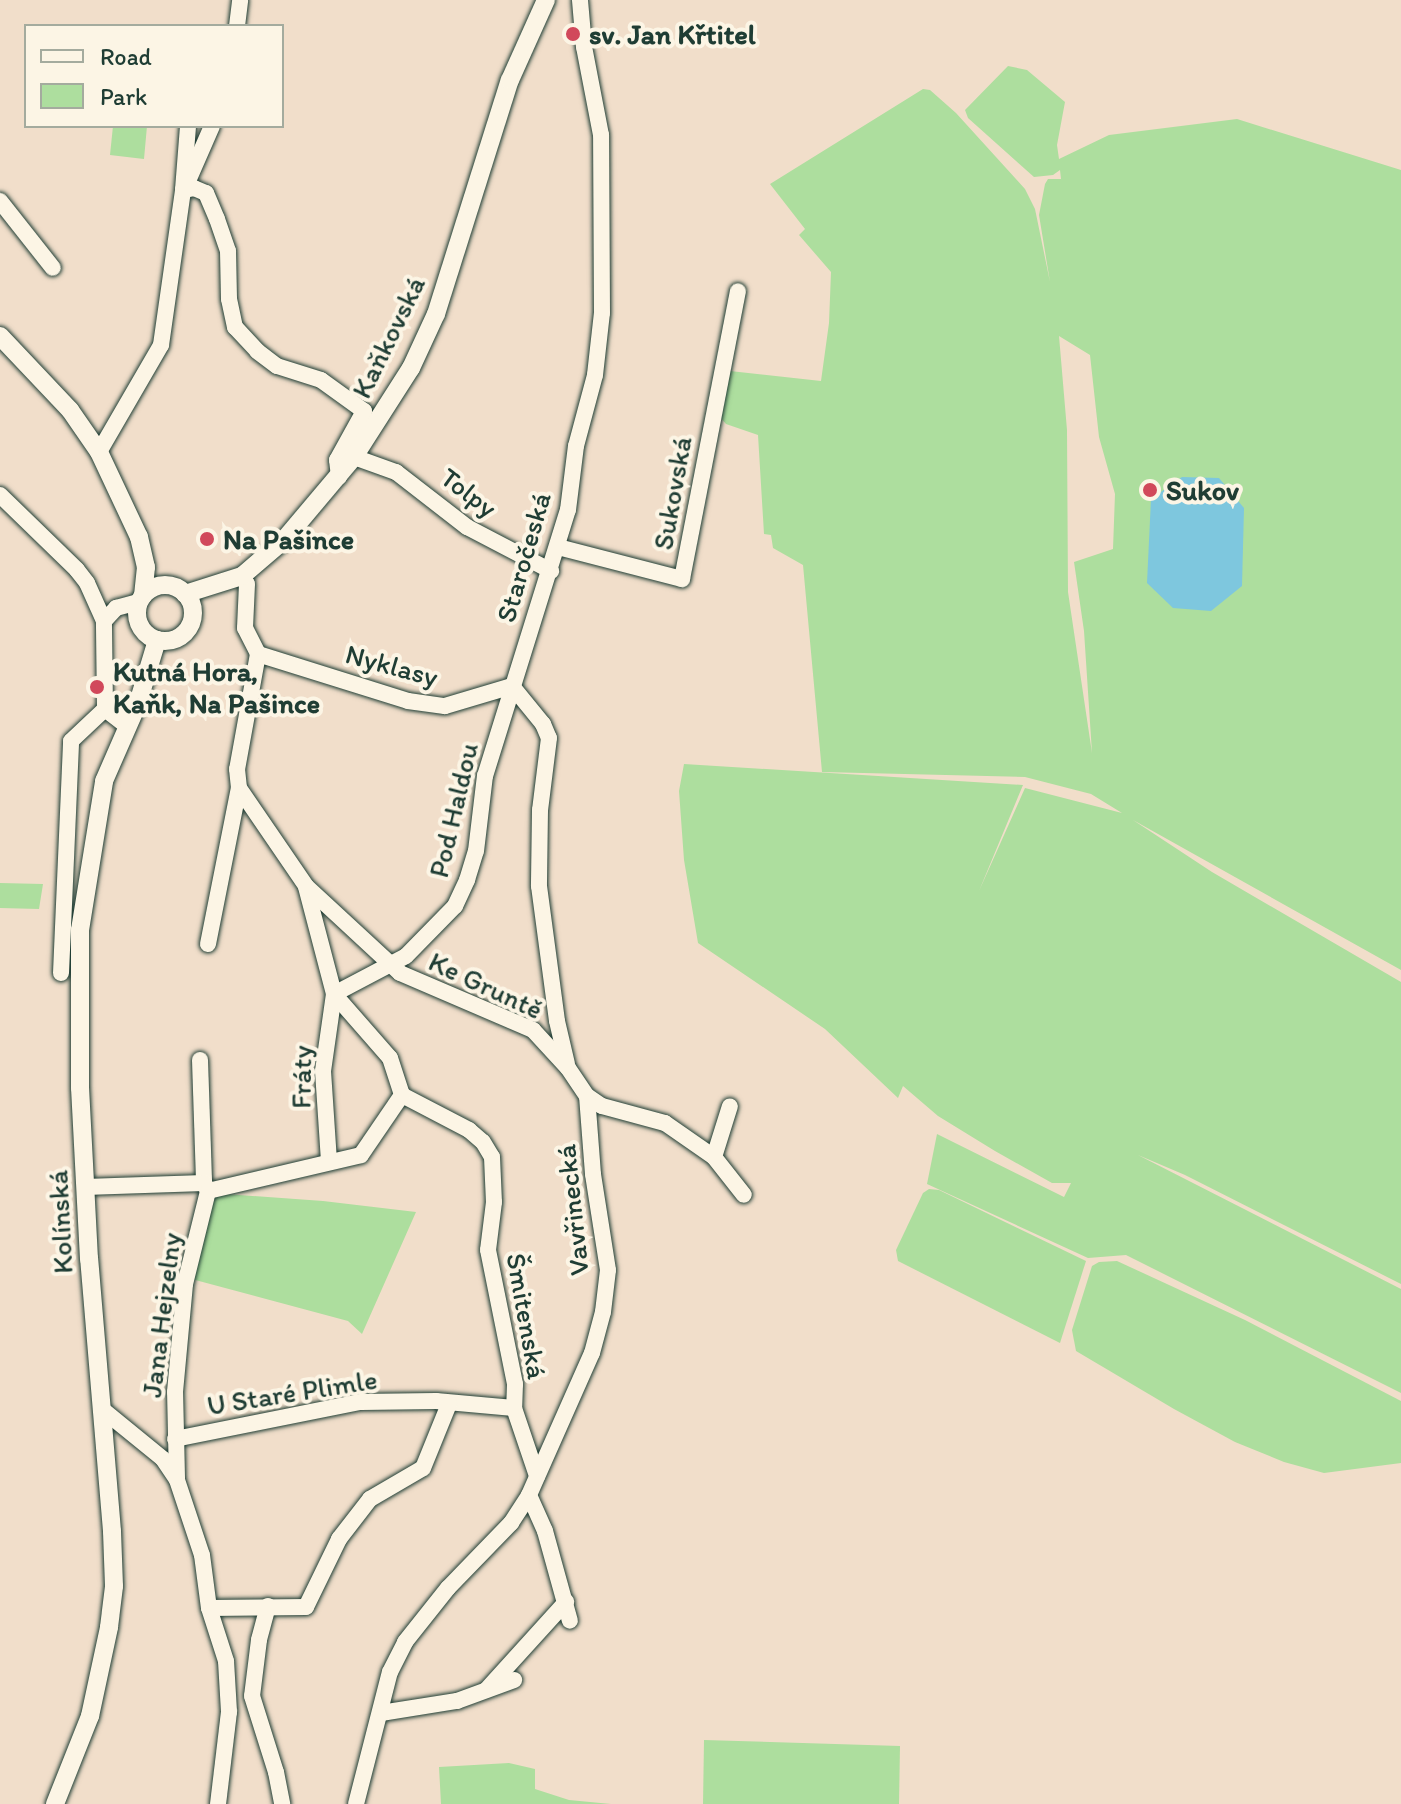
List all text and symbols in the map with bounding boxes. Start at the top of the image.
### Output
place label: sv. Jan Křtitel [589,17,756,51]
legend [24,24,284,128]
marker: sv. Jan Křtitel [564,25,582,43]
text: Road [100,42,152,71]
text: Park [100,82,147,111]
street label: Kaňkovská [344,270,432,404]
street label: Sukovská [646,434,698,552]
street label: Tolpy [434,460,504,524]
place label: Sukov [1166,473,1239,507]
marker: Sukov [1141,481,1159,499]
street label: Staročeská [488,488,558,626]
place label: Na Pašince [223,522,354,556]
marker: Na Pašince [198,530,216,548]
street label: Nyklasy [342,637,442,693]
place label: Kutná Hora, Kaňk, Na Pašince [113,654,320,720]
marker: Kutná Hora, Kaňk, Na Pašince [88,678,106,696]
street label: Pod Haldou [421,739,485,881]
street label: Ke Gruntě [424,944,548,1026]
street label: Fráty [284,1045,318,1109]
street label: Vavřinecká [548,1143,596,1277]
street label: Kolínská [41,1169,79,1275]
street label: Jana Hejzelny [134,1231,188,1399]
street label: Šmitenská [499,1250,555,1382]
street label: U Staré Plimle [205,1362,379,1422]

